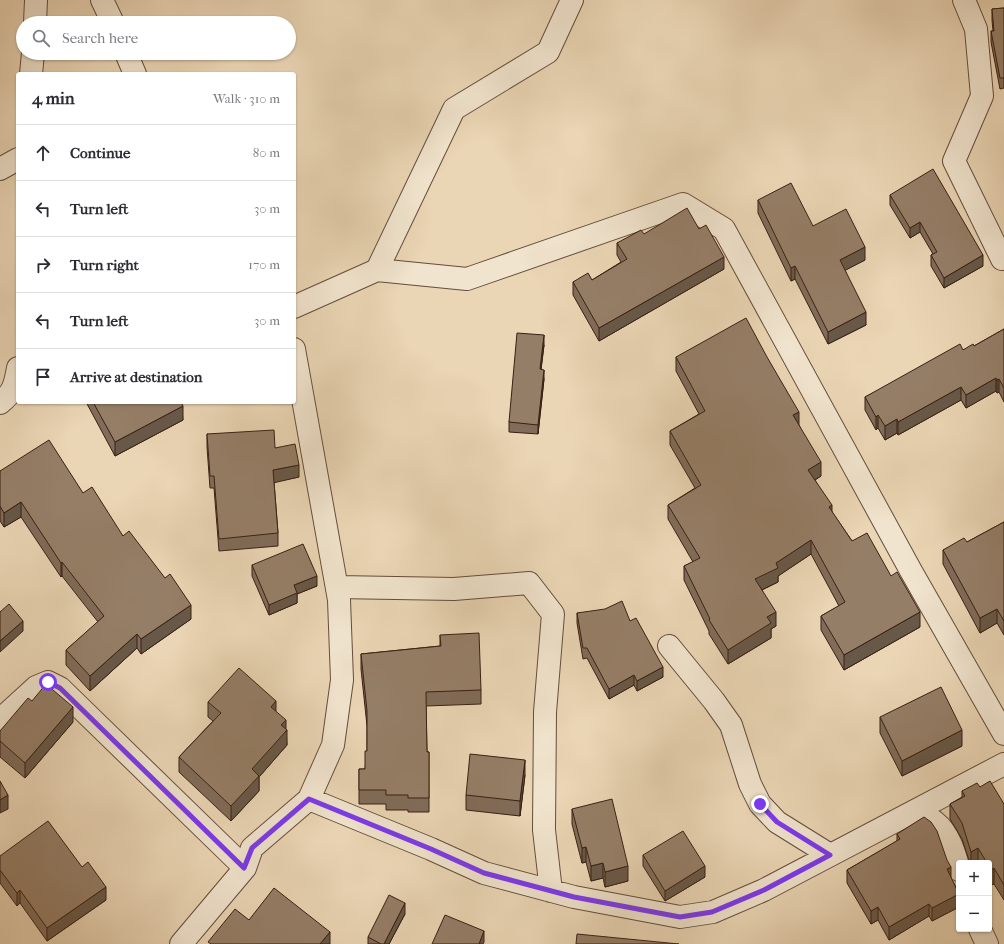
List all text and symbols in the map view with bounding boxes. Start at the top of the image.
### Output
search box [16,16,296,60]
icon: search [30,27,52,49]
text: Search here [62,29,138,47]
text: 4 min [32,88,75,108]
text: Walk · 310 m [213,91,280,106]
icon: ahead [32,142,54,164]
text: Continue [70,144,130,162]
text: 80 m [253,145,280,160]
icon: left [32,198,54,220]
text: Turn left [70,200,128,218]
text: 30 m [254,201,280,216]
icon: right [32,254,54,276]
text: Turn right [70,256,139,274]
text: 170 m [248,257,280,272]
icon: left [32,310,54,332]
text: Turn left [70,312,128,330]
text: 30 m [254,313,280,328]
icon: arrive [32,366,54,388]
text: Arrive at destination [70,368,202,386]
route start [39,673,57,691]
route end [751,795,769,813]
map controls [956,860,992,932]
button: + [956,860,992,896]
button: − [956,896,992,932]

